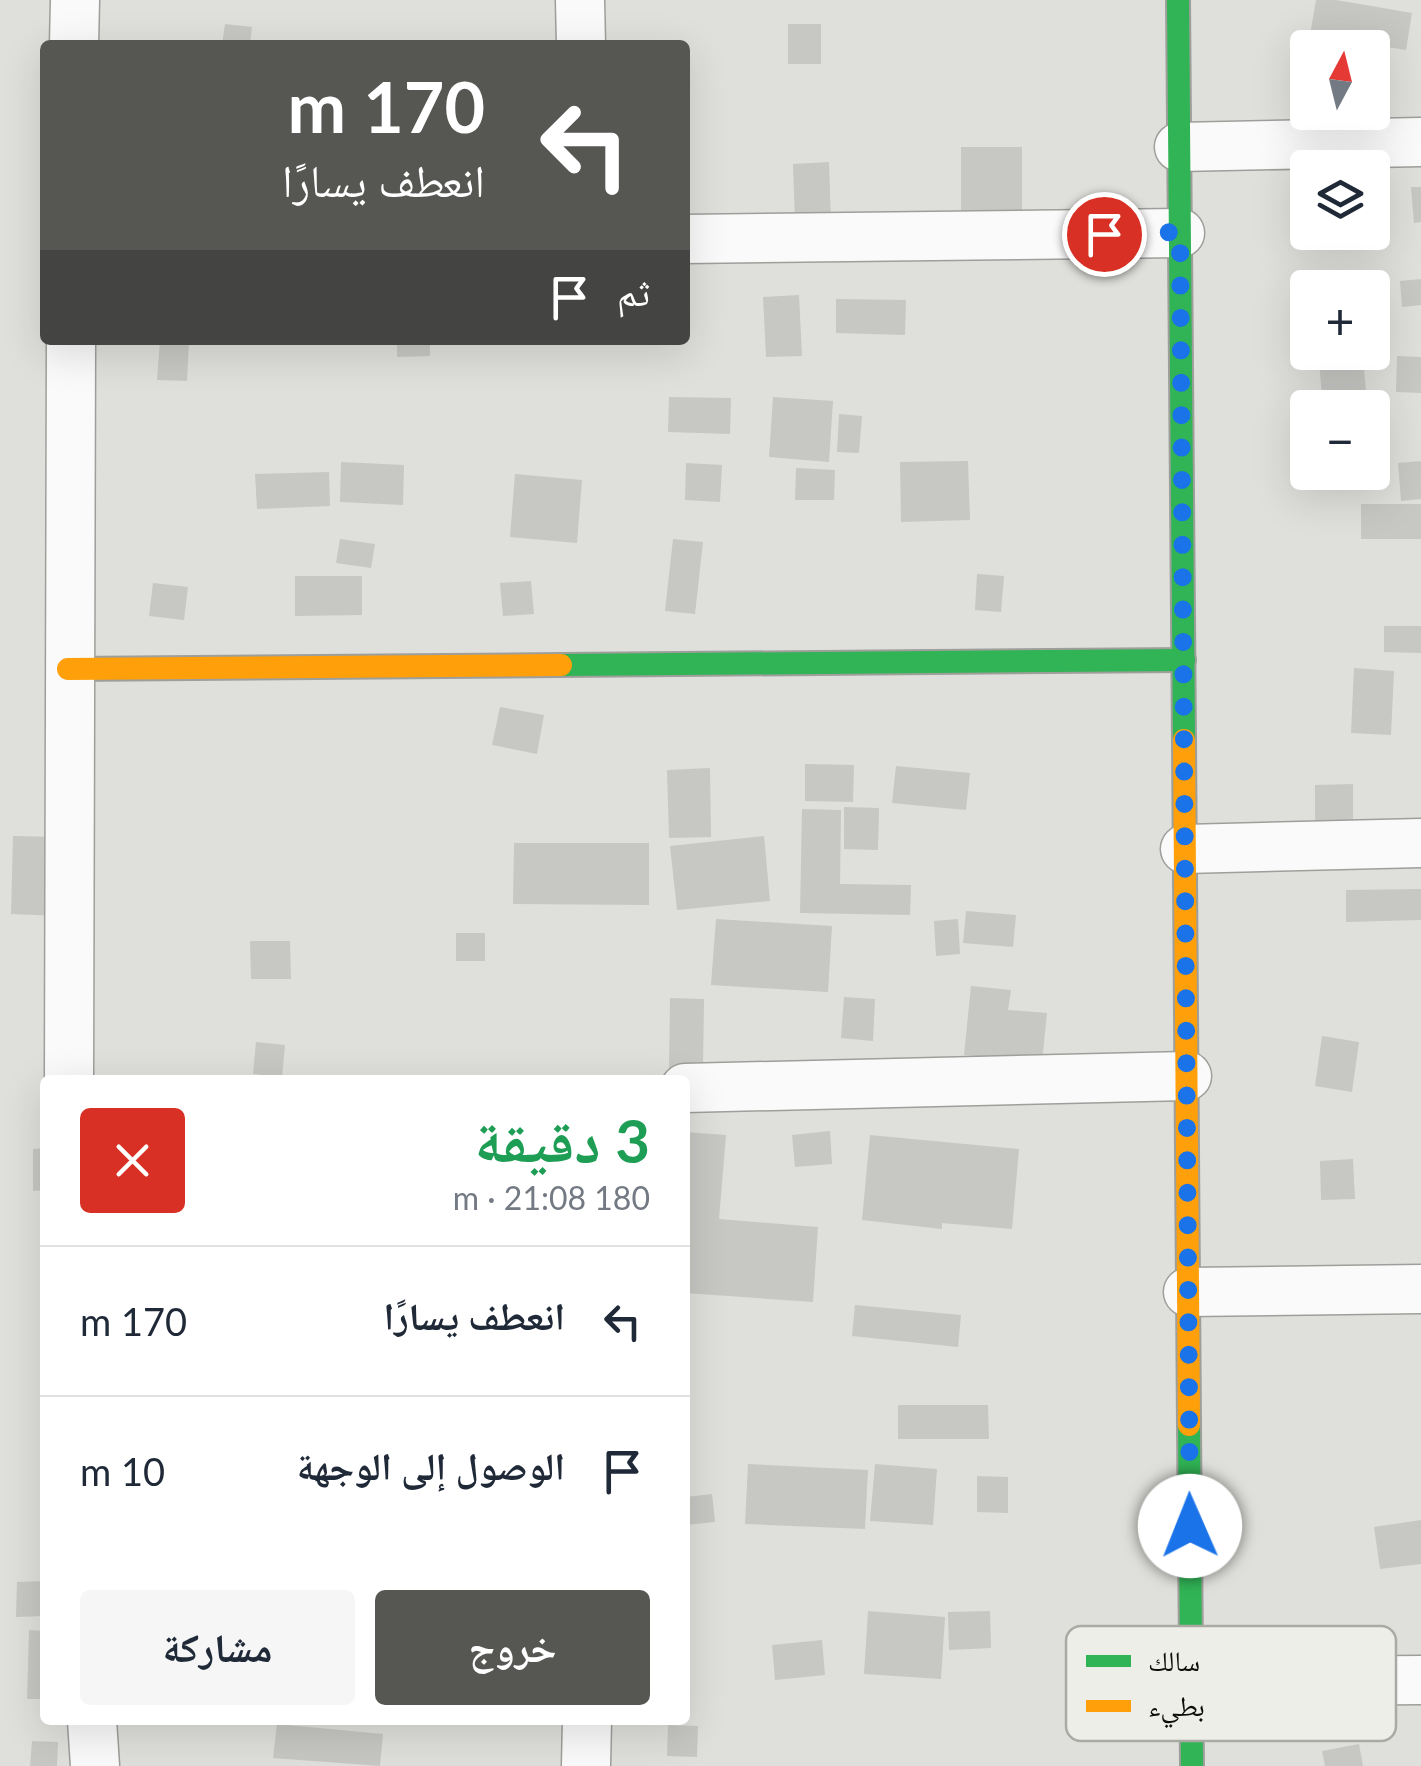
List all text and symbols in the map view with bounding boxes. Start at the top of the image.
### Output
north arrow [1290,30,1390,130]
map controls [1290,30,1390,490]
text: 170 m [288,64,485,148]
icon: left [520,80,650,210]
button: layers [1290,150,1390,250]
text: انعطف يسارًا [282,153,485,207]
pin [1062,192,1147,277]
icon: arrive [1077,207,1132,262]
text: ثم [617,268,650,314]
icon: arrive [542,270,597,325]
button: + [1290,270,1390,370]
button: − [1290,390,1390,490]
text: 3 دقيقة [475,1104,650,1176]
button: close [80,1108,185,1213]
text: 180 m · 21:08 [453,1178,650,1217]
text: انعطف يسارًا [383,1292,565,1338]
icon: left [595,1294,650,1349]
text: 170 m [80,1298,187,1344]
text: الوصول إلى الوجهة [297,1442,565,1488]
icon: arrive [595,1444,650,1499]
text: 10 m [80,1448,165,1494]
position arrow [1138,1474,1242,1578]
button: مشاركة [80,1590,355,1705]
button: خروج [375,1590,650,1705]
legend [1066,1626,1396,1741]
text: سالك [1148,1643,1200,1677]
text: بطيء [1148,1688,1205,1729]

